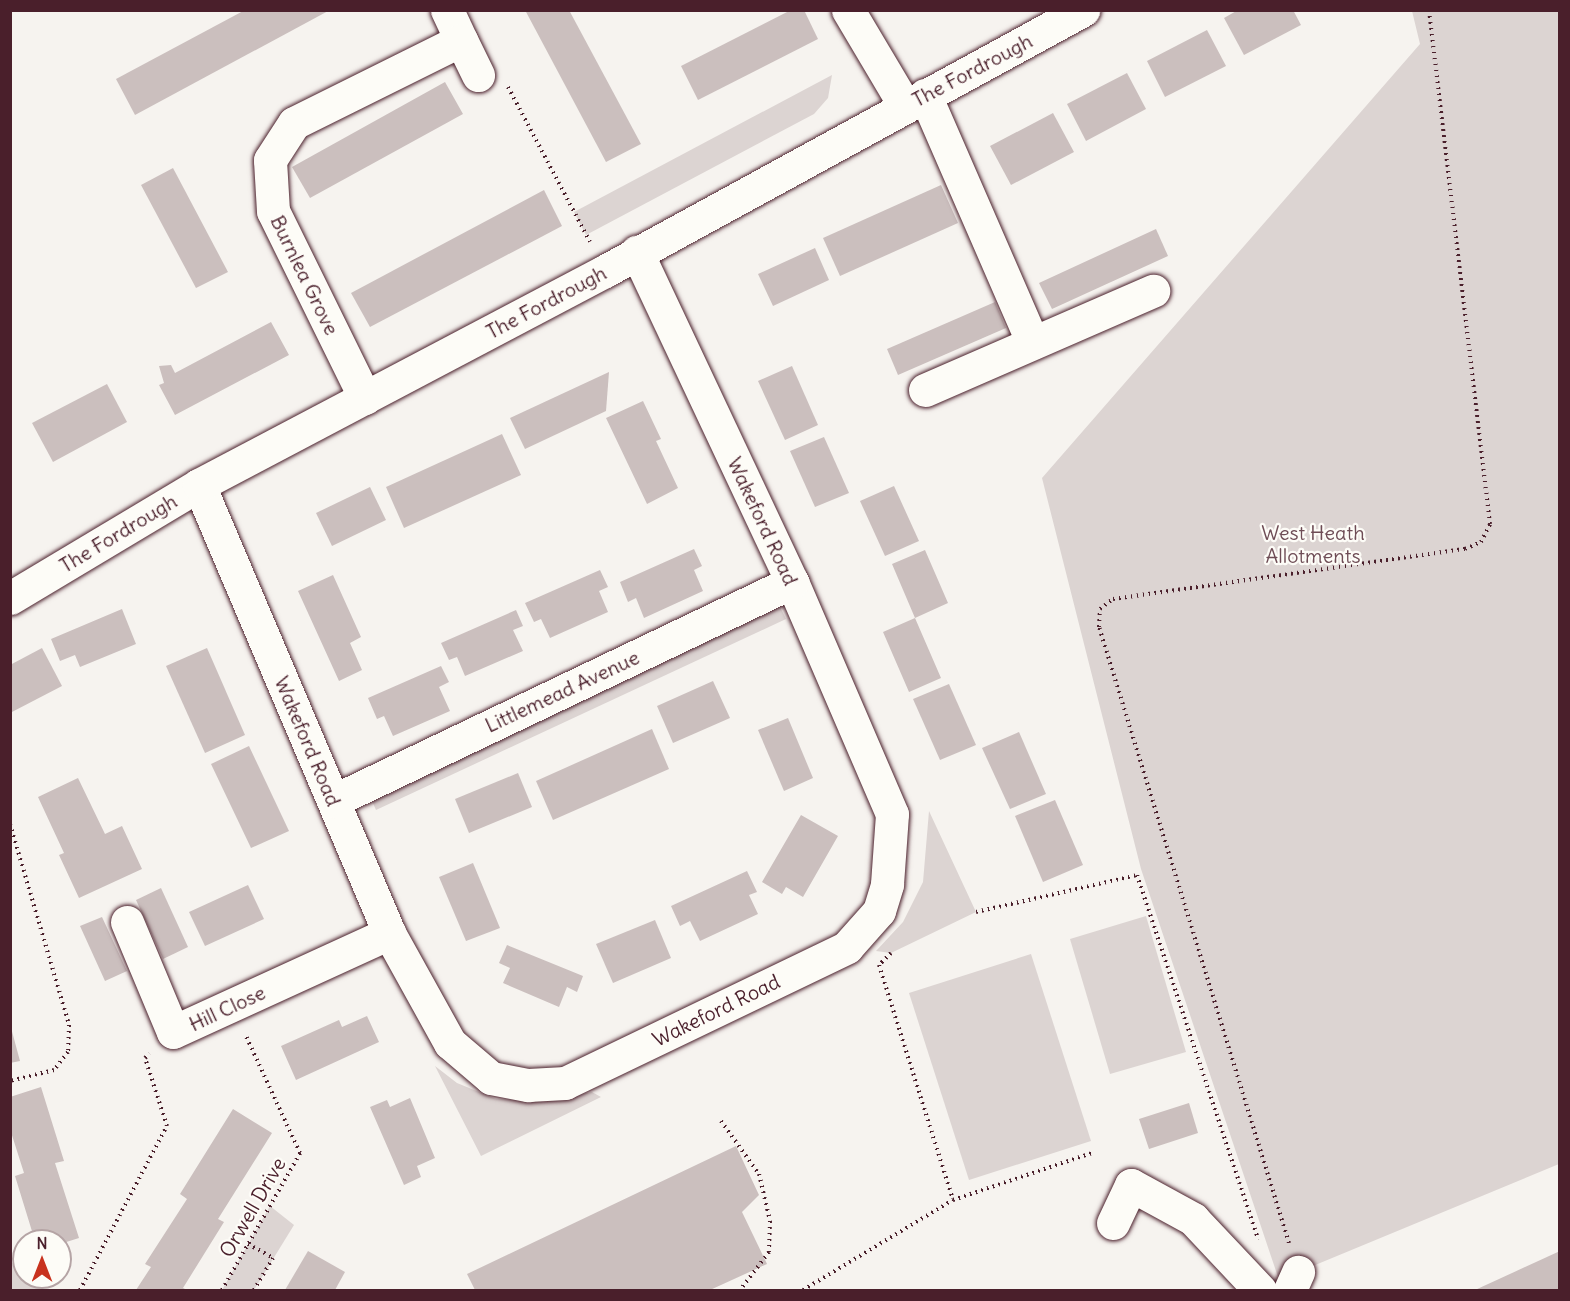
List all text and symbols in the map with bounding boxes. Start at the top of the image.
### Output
street label: The Fordrough [908,28,1036,112]
street label: Burnlea Grove [266,211,344,339]
street label: The Fordrough [482,260,610,344]
street label: Wakeford Road [723,453,803,589]
street label: The Fordrough [55,489,181,577]
park label: West Heath Allotments [1261,520,1365,567]
street label: Littlemead Avenue [481,645,643,737]
street label: Wakeford Road [270,672,346,810]
street label: Wakeford Road [648,969,784,1051]
street label: Hill Close [185,980,269,1036]
street label: Orwell Drive [214,1153,290,1261]
north arrow [12,1229,72,1289]
text: N [36,1233,48,1253]

